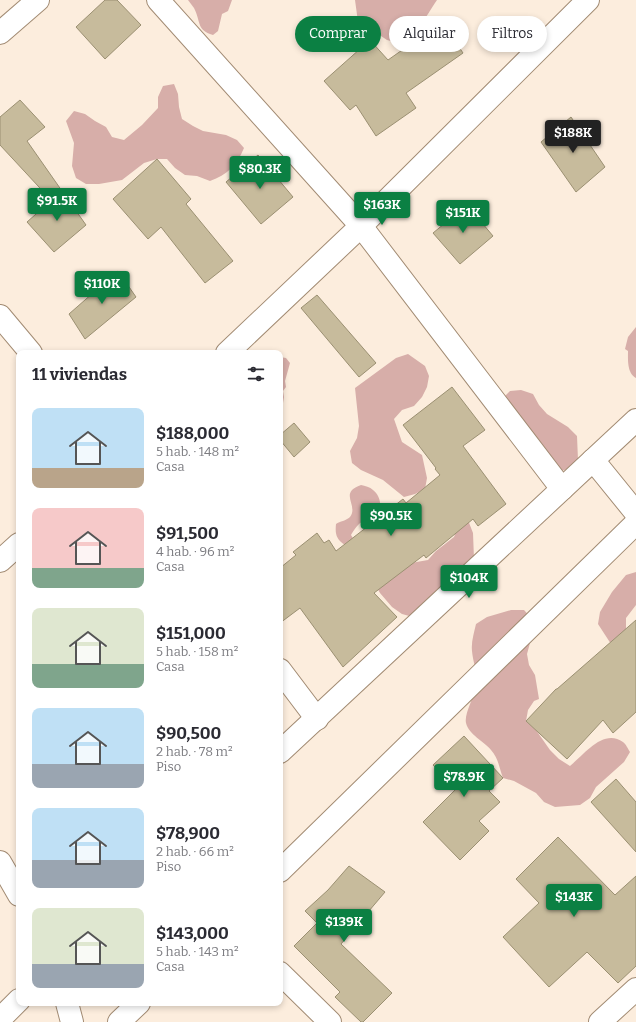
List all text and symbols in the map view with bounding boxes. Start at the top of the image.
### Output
chip: Comprar [295,16,381,52]
chip: Alquilar [389,16,469,52]
chip: Filtros [477,16,547,52]
pin: $188K [545,120,601,154]
text: $188K [554,125,592,140]
pin: $80.3K [227,156,293,190]
text: $80.3K [239,161,281,176]
pin: $91.5K [24,188,90,222]
pin: $163K [354,192,410,226]
text: $91.5K [37,193,77,208]
text: $163K [363,197,401,212]
pin: $151K [435,200,491,234]
text: $151K [445,205,481,220]
pin: $110K [74,271,130,305]
text: $110K [84,276,120,291]
icon: filters [245,363,267,385]
text: 11 viviendas [32,364,127,385]
text: $188,000 [156,423,229,444]
icon: home [64,424,112,472]
text: 5 hab. · 148 m² [156,444,239,459]
text: Casa [156,459,185,474]
pin: $90.5K [358,503,424,537]
text: $90.5K [370,508,412,523]
text: $91,500 [156,523,219,544]
icon: home [64,524,112,572]
text: 4 hab. · 96 m² [156,544,234,559]
text: Casa [156,559,185,574]
pin: $104K [441,565,497,599]
text: $104K [450,570,488,585]
text: $151,000 [156,623,226,644]
icon: home [64,624,112,672]
text: 5 hab. · 158 m² [156,644,238,659]
text: Casa [156,659,185,674]
text: $90,500 [156,723,221,744]
icon: home [64,724,112,772]
text: 2 hab. · 78 m² [156,744,233,759]
text: Piso [156,759,181,774]
pin: $78.9K [431,764,497,798]
text: $78.9K [443,769,485,784]
text: $78,900 [156,823,220,844]
icon: home [64,824,112,872]
text: 2 hab. · 66 m² [156,844,234,859]
text: Piso [156,859,181,874]
pin: $143K [546,884,602,918]
text: $143K [555,889,593,904]
pin: $139K [316,909,372,943]
text: $139K [325,914,363,929]
text: $143,000 [156,923,229,944]
icon: home [64,924,112,972]
text: 5 hab. · 143 m² [156,944,239,959]
text: Casa [156,959,185,974]

